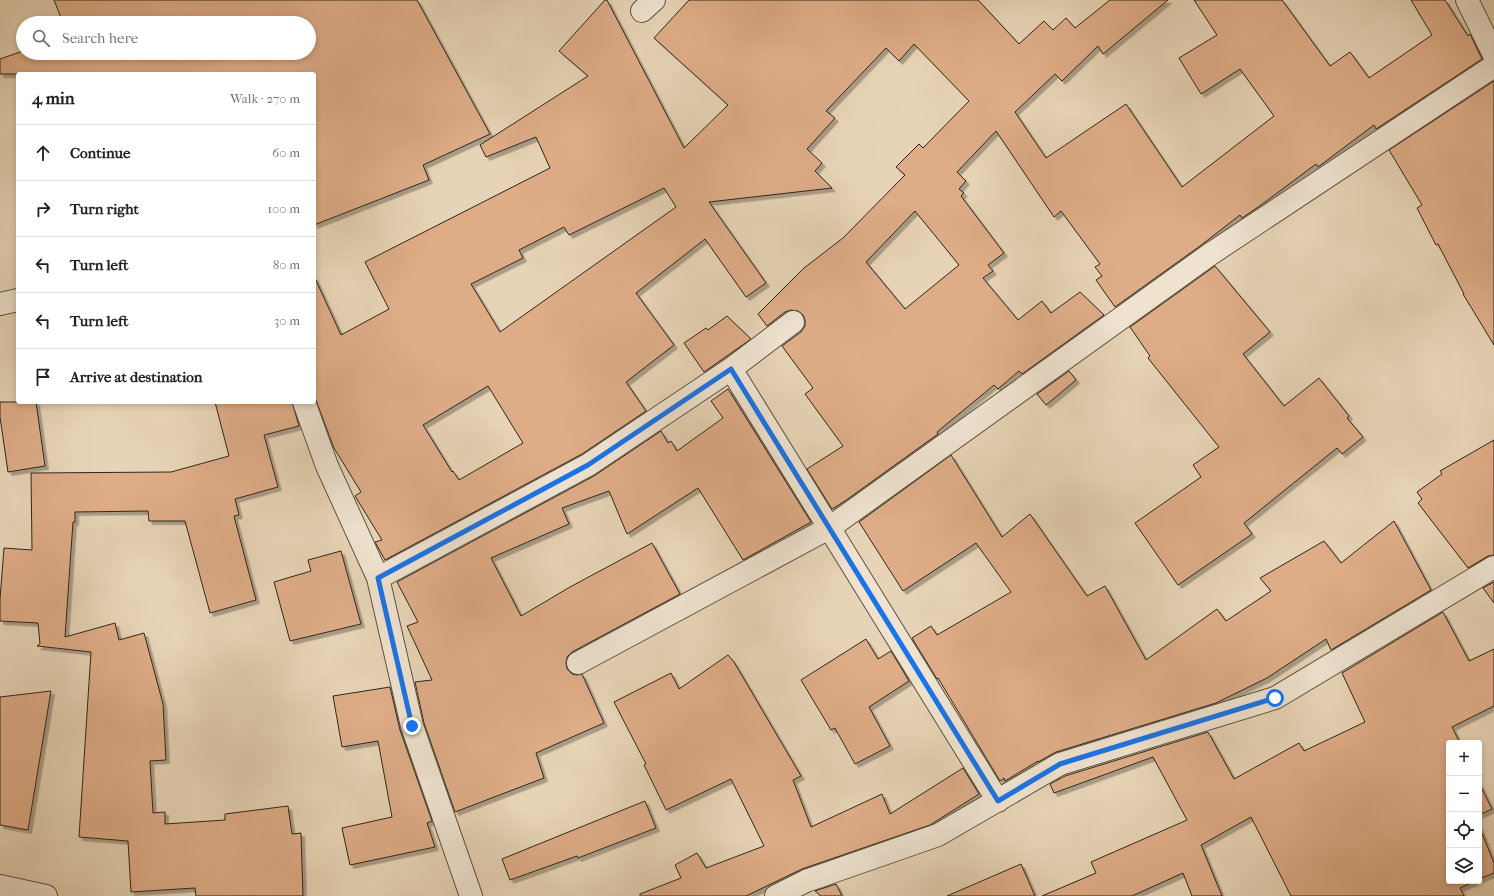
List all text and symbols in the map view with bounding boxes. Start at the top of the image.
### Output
search box [16,16,316,60]
icon: search [30,27,52,49]
text: Search here [62,29,138,47]
text: 4 min [32,88,75,108]
text: Walk · 270 m [230,91,300,106]
icon: ahead [32,142,54,164]
text: Continue [70,144,130,162]
text: 60 m [272,145,300,160]
icon: right [32,198,54,220]
text: Turn right [70,200,139,218]
text: 100 m [267,201,300,216]
icon: left [32,254,54,276]
text: Turn left [70,256,128,274]
text: 80 m [273,257,300,272]
icon: left [32,310,54,332]
text: Turn left [70,312,128,330]
text: 30 m [274,313,300,328]
icon: arrive [32,366,54,388]
text: Arrive at destination [70,368,202,386]
route start [1266,689,1284,707]
route end [403,717,421,735]
map controls [1446,740,1482,884]
button: + [1446,740,1482,776]
button: − [1446,776,1482,812]
button: locate [1446,812,1482,848]
button: layers [1446,848,1482,884]

